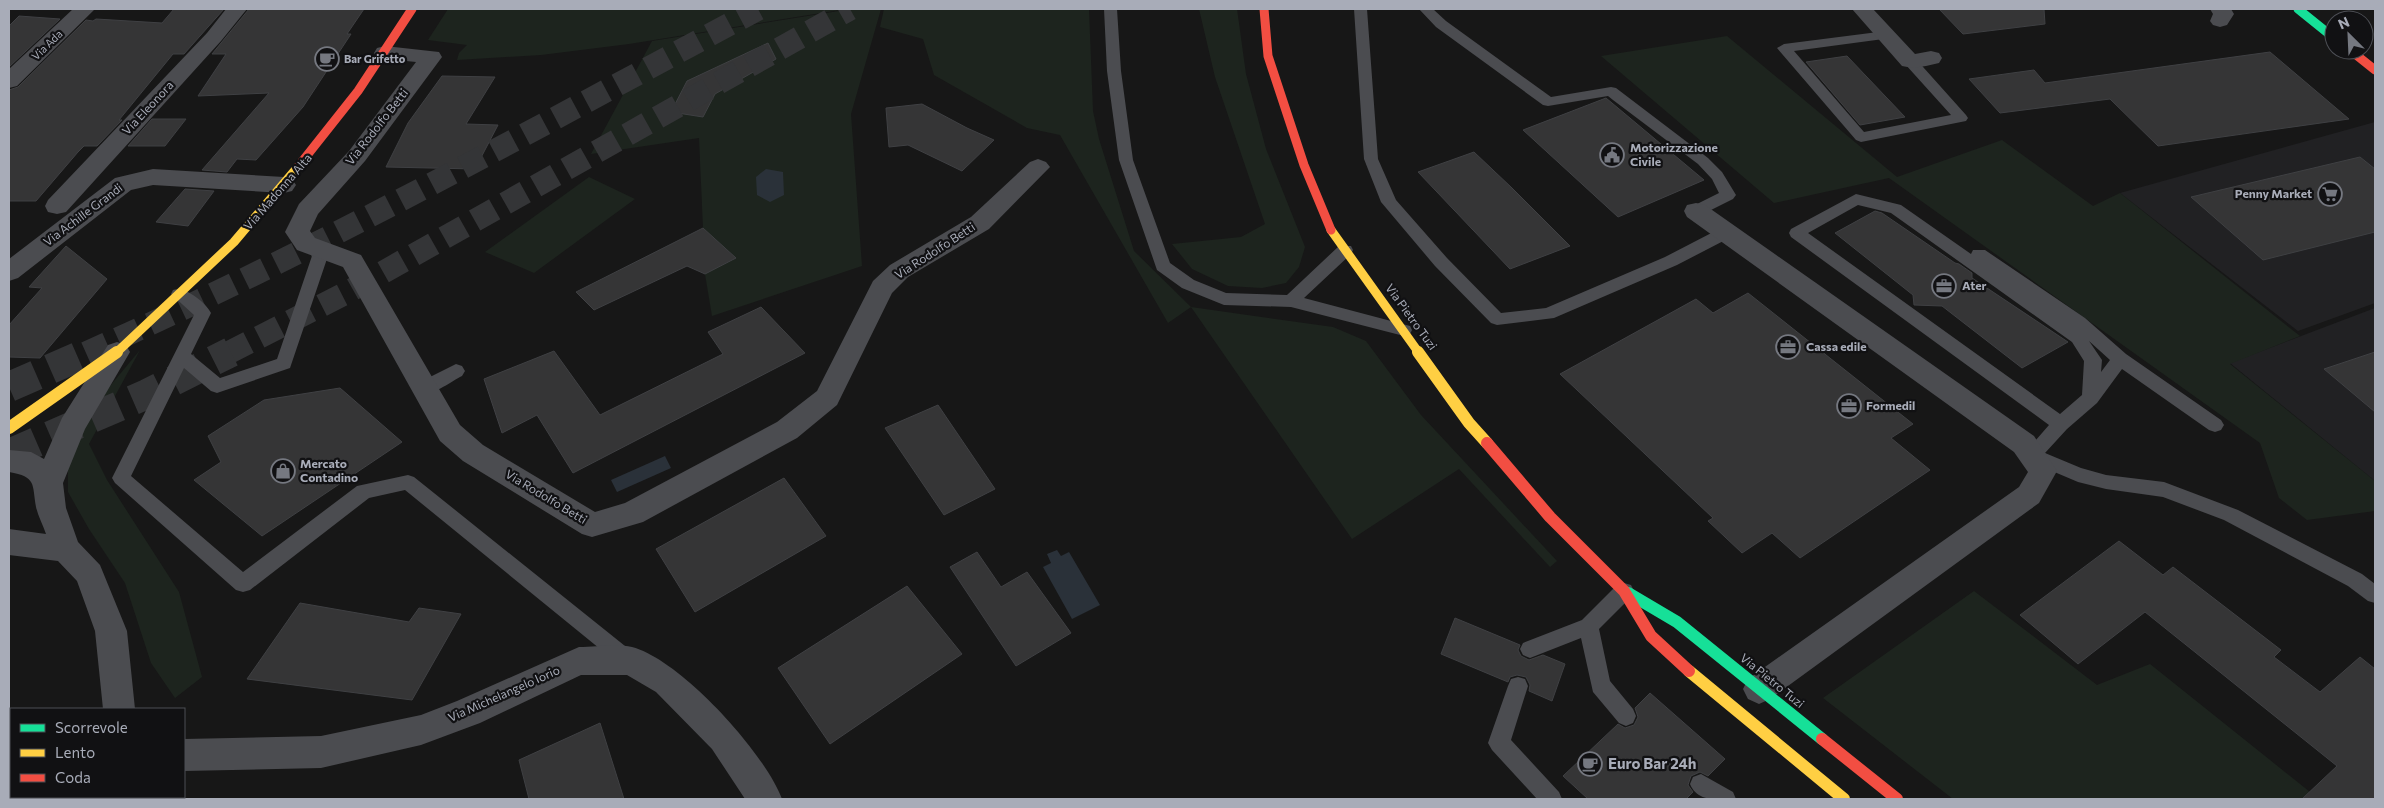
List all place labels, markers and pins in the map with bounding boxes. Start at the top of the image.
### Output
cafe icon: Bar Grifetto [314,46,340,72]
place label: Bar Grifetto [344,52,406,65]
place label: Motorizzazione Civile [1630,140,1718,168]
public building icon: Motorizzazione Civile [1599,142,1625,168]
supermarket icon: Penny Market [2317,181,2343,207]
place label: Penny Market [2235,186,2312,200]
office icon: Ater [1931,273,1957,299]
place label: Ater [1962,278,1986,292]
office icon: Cassa edile [1775,334,1801,360]
place label: Cassa edile [1806,339,1867,353]
office icon: Formedil [1836,393,1862,419]
place label: Formedil [1866,398,1915,412]
place label: Mercato Contadino [300,456,358,484]
shop icon: Mercato Contadino [270,458,296,484]
cafe icon: Euro Bar 24h [1577,751,1603,777]
place label: Euro Bar 24h [1608,754,1696,772]

